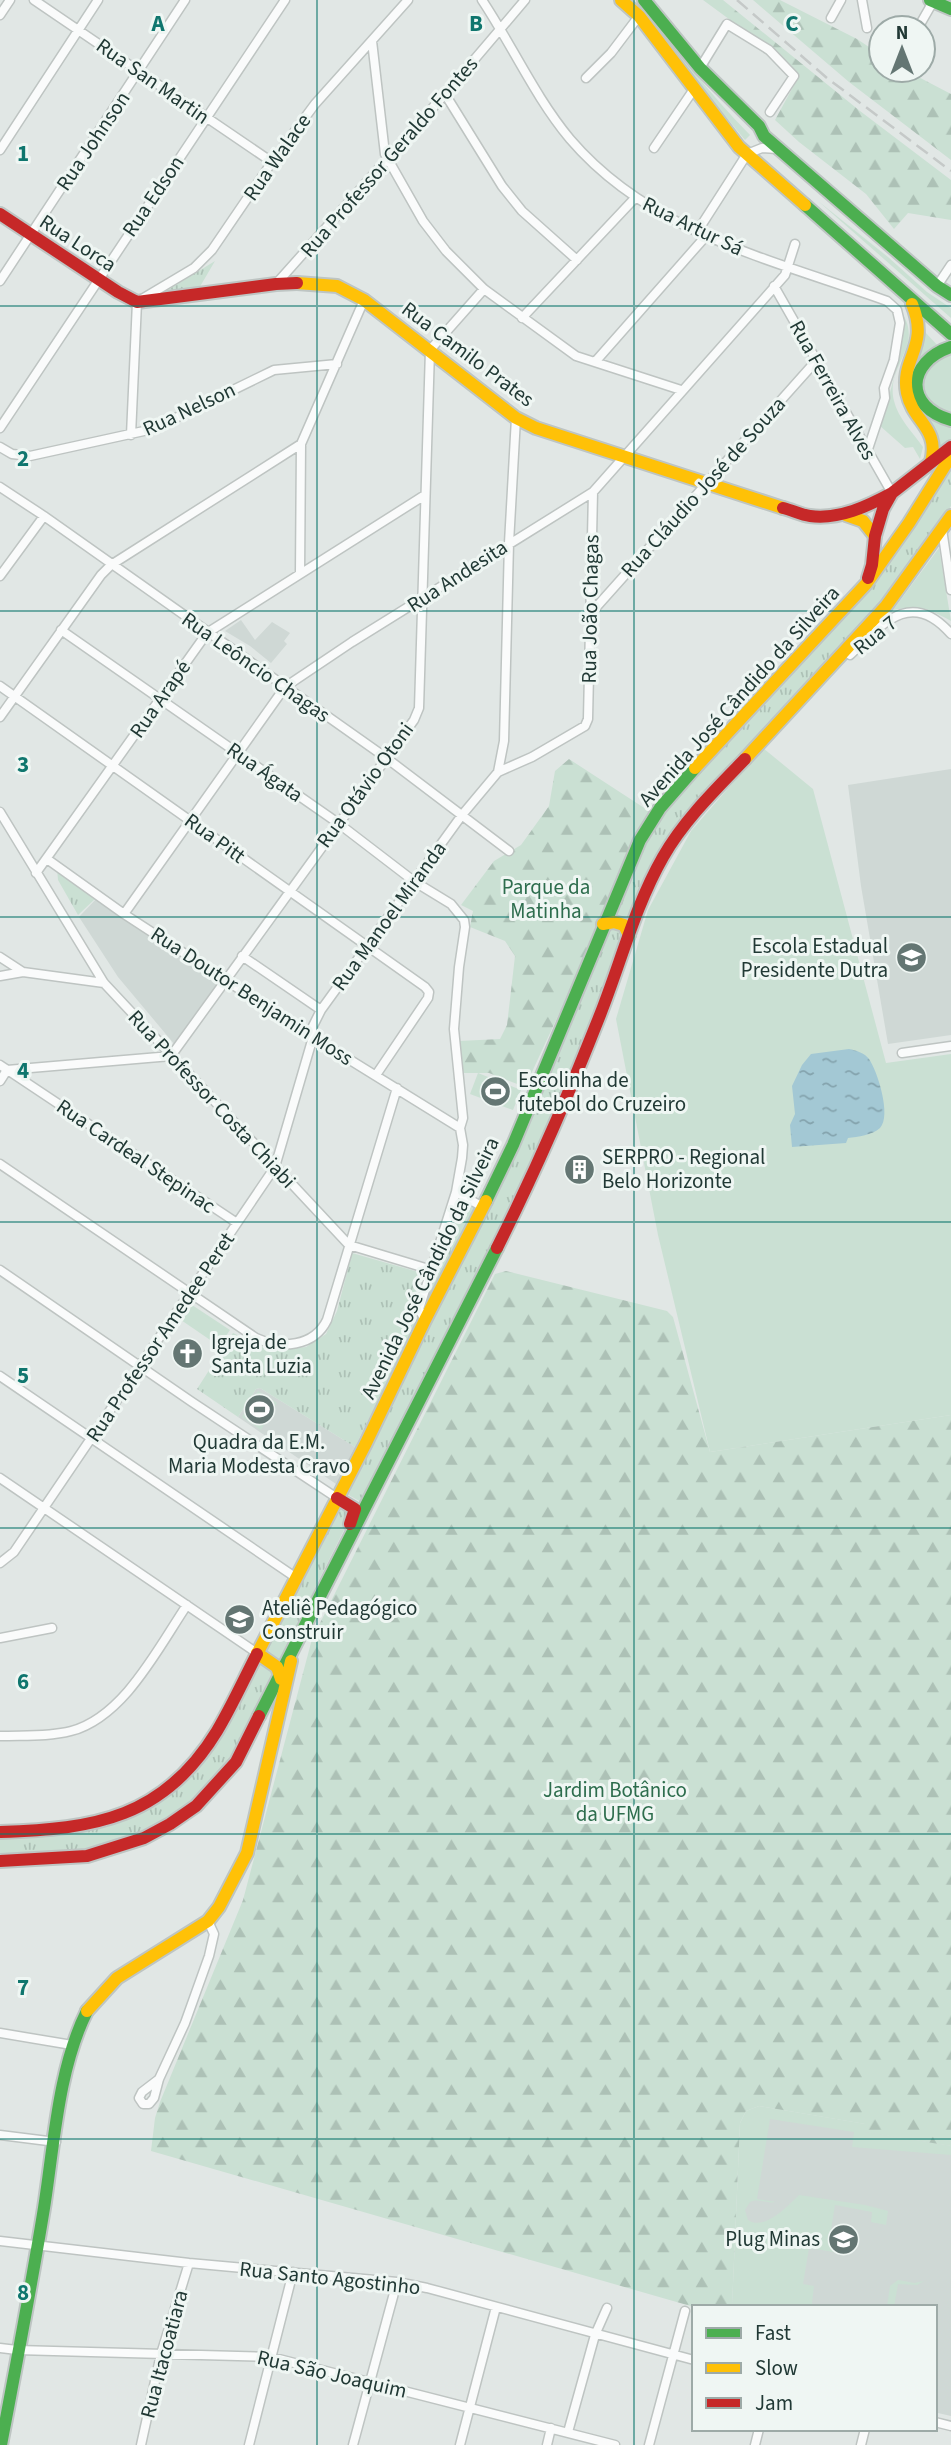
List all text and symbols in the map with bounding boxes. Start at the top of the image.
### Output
text: A [150,7,165,40]
text: B [469,7,483,40]
text: C [785,7,799,40]
north arrow [867,14,937,84]
text: N [896,20,908,47]
street label: Rua San Martin [90,31,216,131]
street label: Rua Professor Geraldo Fontes [293,50,485,264]
street label: Rua Johnson [49,85,137,197]
street label: Rua Walace [236,107,318,207]
text: 1 [17,137,29,170]
street label: Rua Edson [115,149,191,243]
street label: Rua Artur Sá [638,189,748,263]
street label: Rua Lorca [34,207,122,279]
street label: Rua Camilo Prates [395,294,541,414]
street label: Rua Ferreira Alves [782,315,884,466]
street label: Rua Nelson [138,374,240,444]
street label: Rua Cláudio José de Souza [614,390,792,584]
text: 2 [17,442,29,475]
street label: Rua Andesita [401,532,513,620]
street label: Rua João Chagas [574,534,606,684]
street label: Avenida José Cândido da Silveira [631,579,847,813]
street label: Rua Leôncio Chagas [176,604,337,730]
street label: Rua 7 [847,608,903,662]
street label: Rua Arapé [122,654,198,744]
street label: Rua Otávio Otoni [309,716,421,854]
street label: Rua Ágata [221,735,309,809]
text: 3 [17,748,29,781]
street label: Rua Pitt [178,806,252,870]
street label: Rua Manoel Miranda [324,835,454,997]
park label: Parque da Matinha [502,872,590,926]
street label: Rua Doutor Benjamin Moss [145,919,359,1073]
place label: Escola Estadual Presidente Dutra [741,931,888,985]
school or university icon: Escola Estadual Presidente Dutra [894,941,928,975]
street label: Rua Professor Costa Chiabi [121,1003,303,1195]
text: 4 [17,1054,29,1087]
place label: Escolinha de futebol do Cruzeiro [518,1065,686,1119]
sports icon: Escolinha de futebol do Cruzeiro [478,1075,512,1109]
street label: Rua Cardeal Stepinac [50,1092,222,1221]
street label: Avenida José Cândido da Silveira [353,1132,507,1404]
place label: SERPRO - Regional Belo Horizonte [602,1142,765,1196]
building icon: SERPRO - Regional Belo Horizonte [562,1152,596,1186]
street label: Rua Professor Amedee Peret [78,1226,242,1448]
place label: Igreja de Santa Luzia [211,1327,312,1381]
church icon: Igreja de Santa Luzia [171,1337,205,1371]
text: 5 [17,1359,29,1392]
sports icon: Quadra da E.M. Maria Modesta Cravo [242,1393,276,1427]
place label: Quadra da E.M. Maria Modesta Cravo [168,1427,350,1481]
place label: Ateliê Pedagógico Construir [262,1593,417,1647]
school or university icon: Ateliê Pedagógico Construir [222,1603,256,1637]
text: 6 [17,1665,29,1698]
park label: Jardim Botânico da UFMG [543,1775,687,1829]
text: 7 [17,1971,29,2004]
school or university icon: Plug Minas [826,2222,860,2256]
place label: Plug Minas [725,2224,820,2254]
street label: Rua Santo Agostinho [238,2254,422,2302]
text: 8 [17,2276,29,2309]
street label: Rua Itacoatiara [132,2287,196,2421]
legend [692,2305,937,2431]
text: Fast [755,2318,791,2348]
street label: Rua São Joaquim [254,2342,410,2406]
text: Slow [755,2353,798,2383]
text: Jam [755,2388,793,2418]

